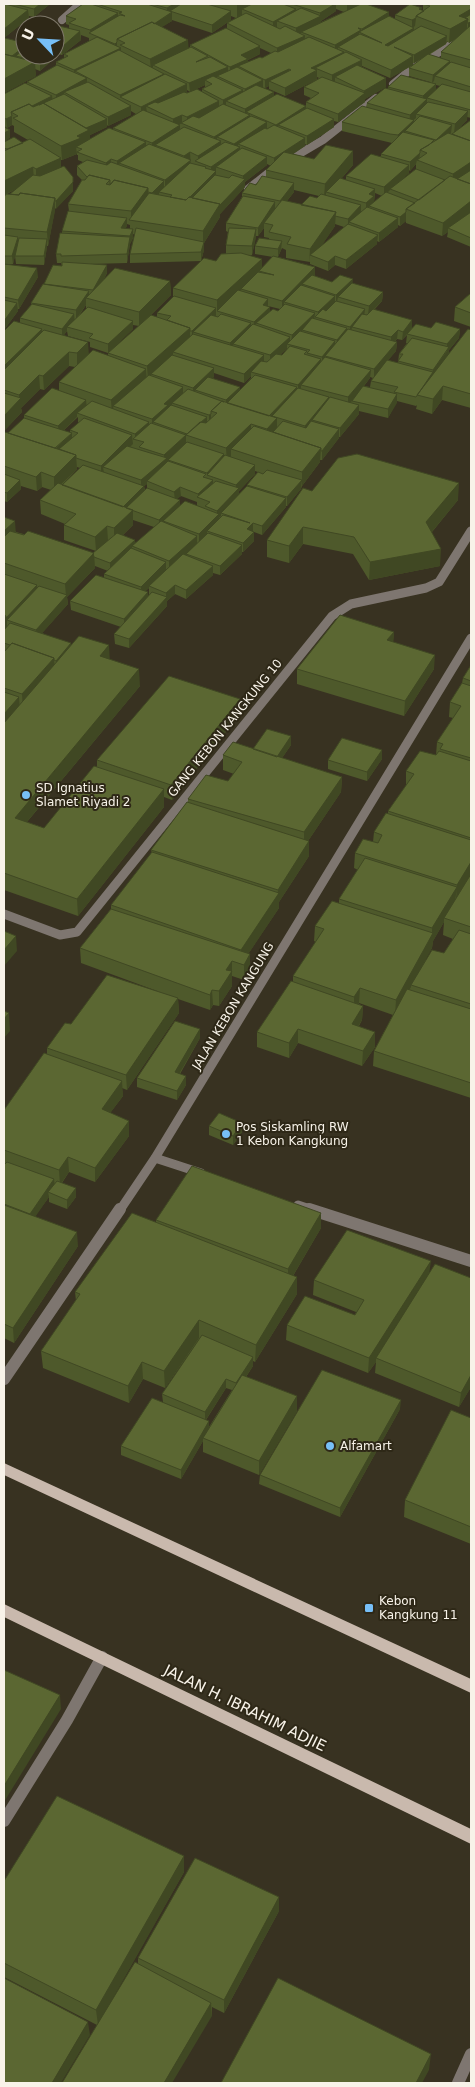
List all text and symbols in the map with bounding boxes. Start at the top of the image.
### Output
north arrow [15,15,65,65]
text: U [19,26,38,43]
street label: GANG KEBON KANGKUNG 10 [165,656,285,800]
place label: SD Ignatius Slamet Riyadi 2 [36,781,130,809]
marker: SD Ignatius Slamet Riyadi 2 [20,789,32,801]
street label: JALAN KEBON KANGUNG [189,940,277,1073]
place label: Pos Siskamling RW 1 Kebon Kangkung [236,1120,349,1148]
marker: Pos Siskamling RW 1 Kebon Kangkung [220,1128,232,1140]
place label: Alfamart [340,1439,392,1453]
marker: Alfamart [324,1440,336,1452]
place label: Kebon Kangkung 11 [379,1594,458,1622]
marker: Kebon Kangkung 11 [363,1602,375,1614]
street label: JALAN H. IBRAHIM ADJIE [160,1660,329,1755]

